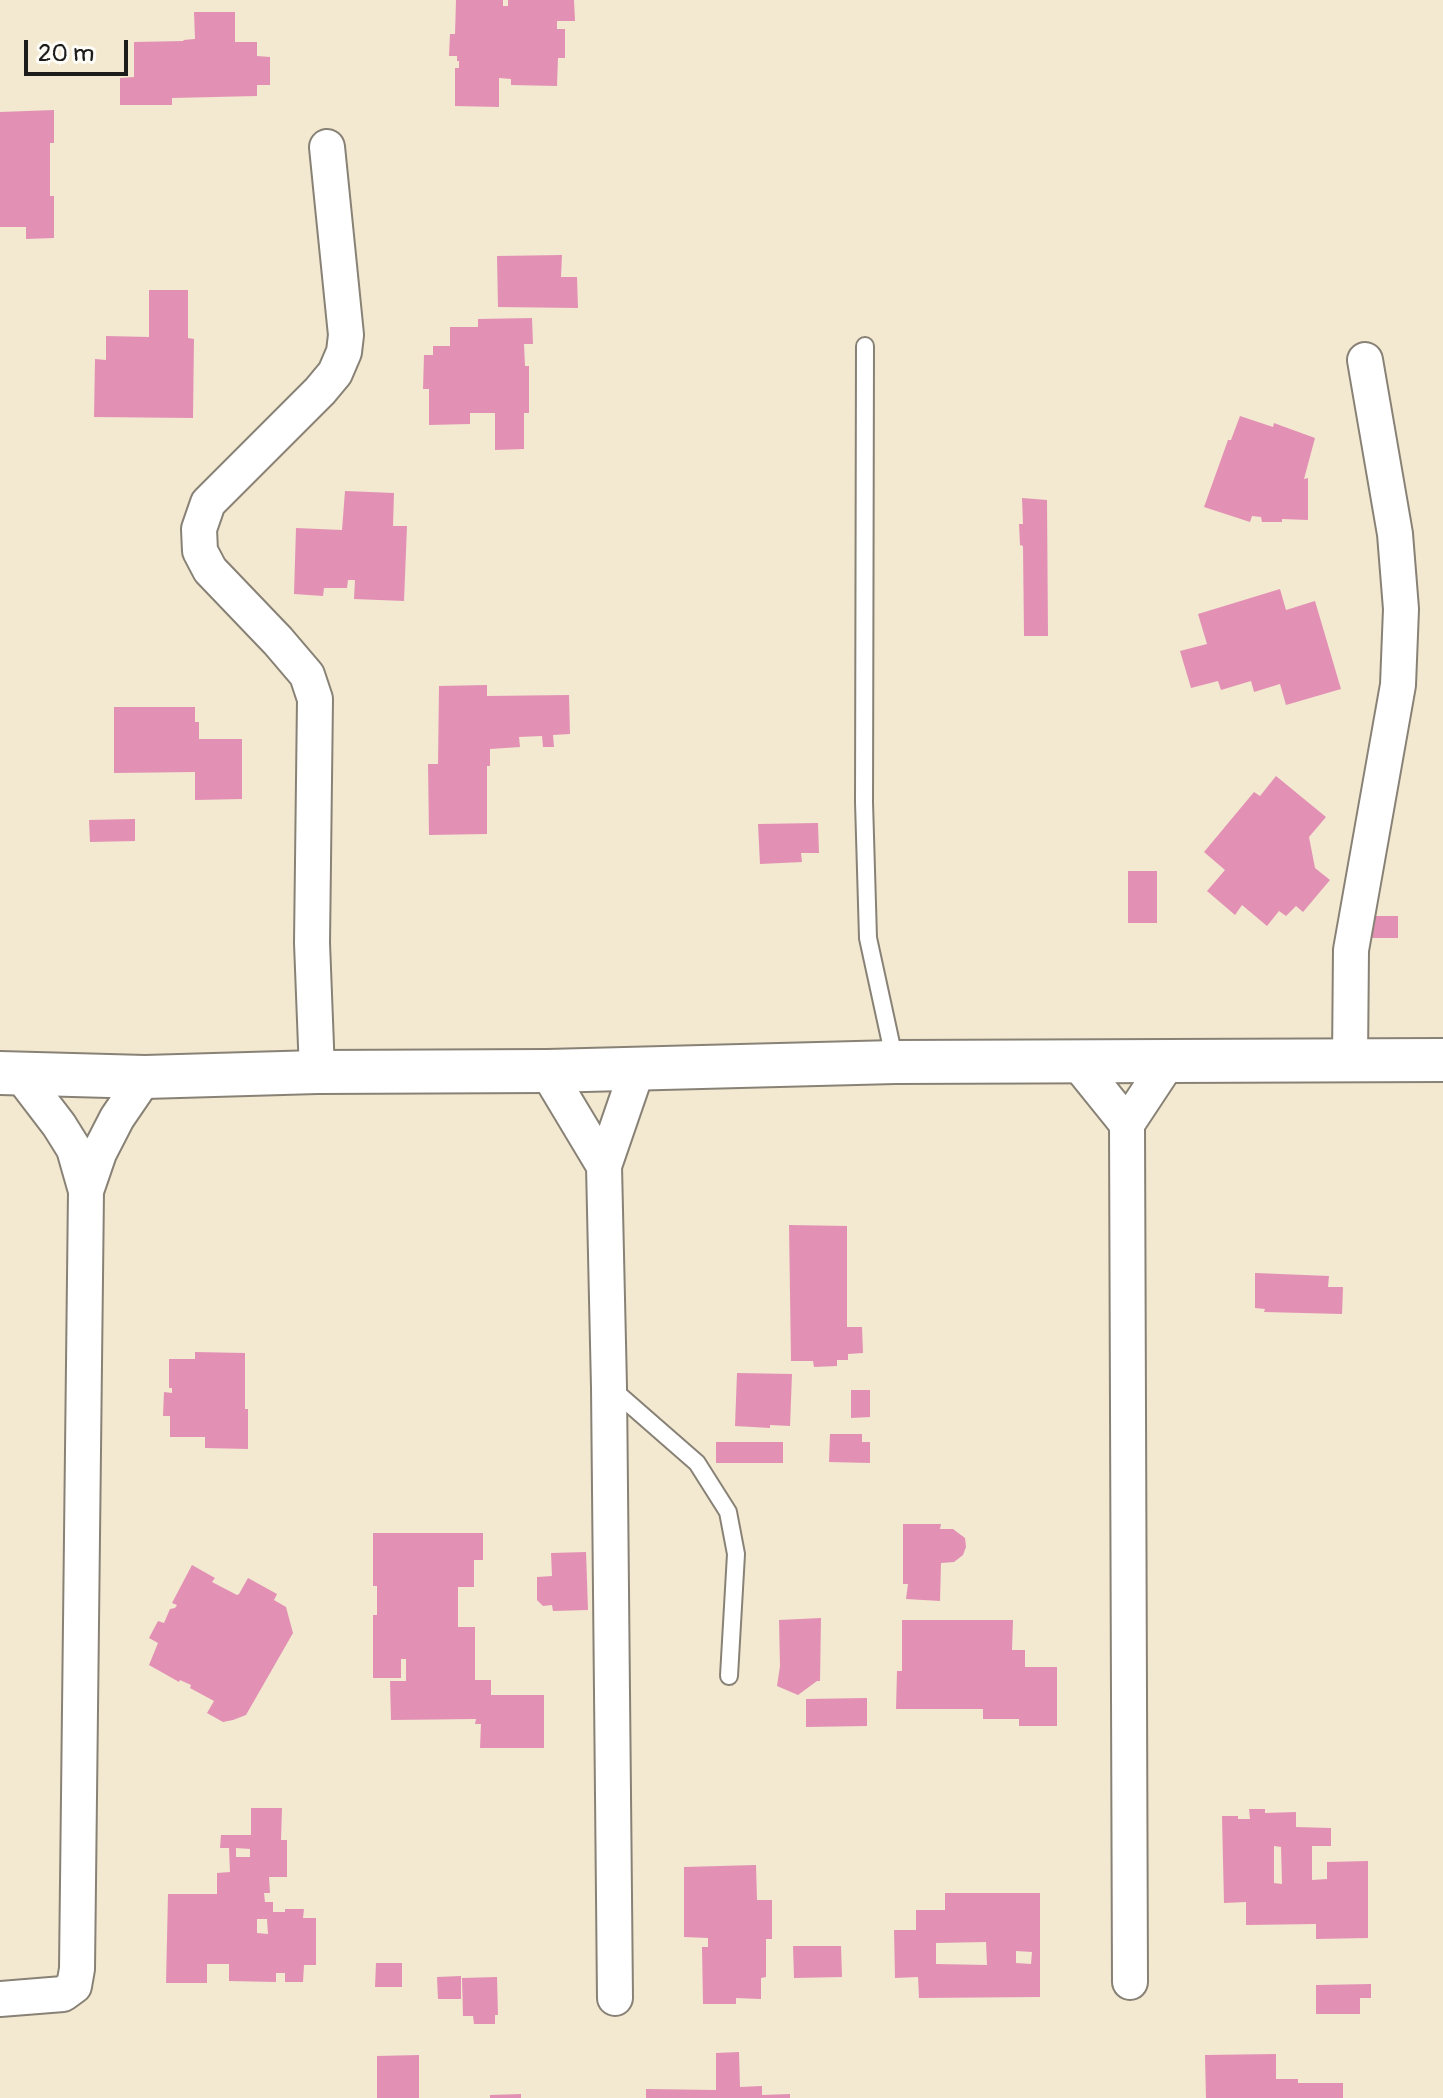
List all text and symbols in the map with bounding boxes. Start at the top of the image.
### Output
scale bar [28,24,132,74]
text: 20 m [38,39,94,68]

